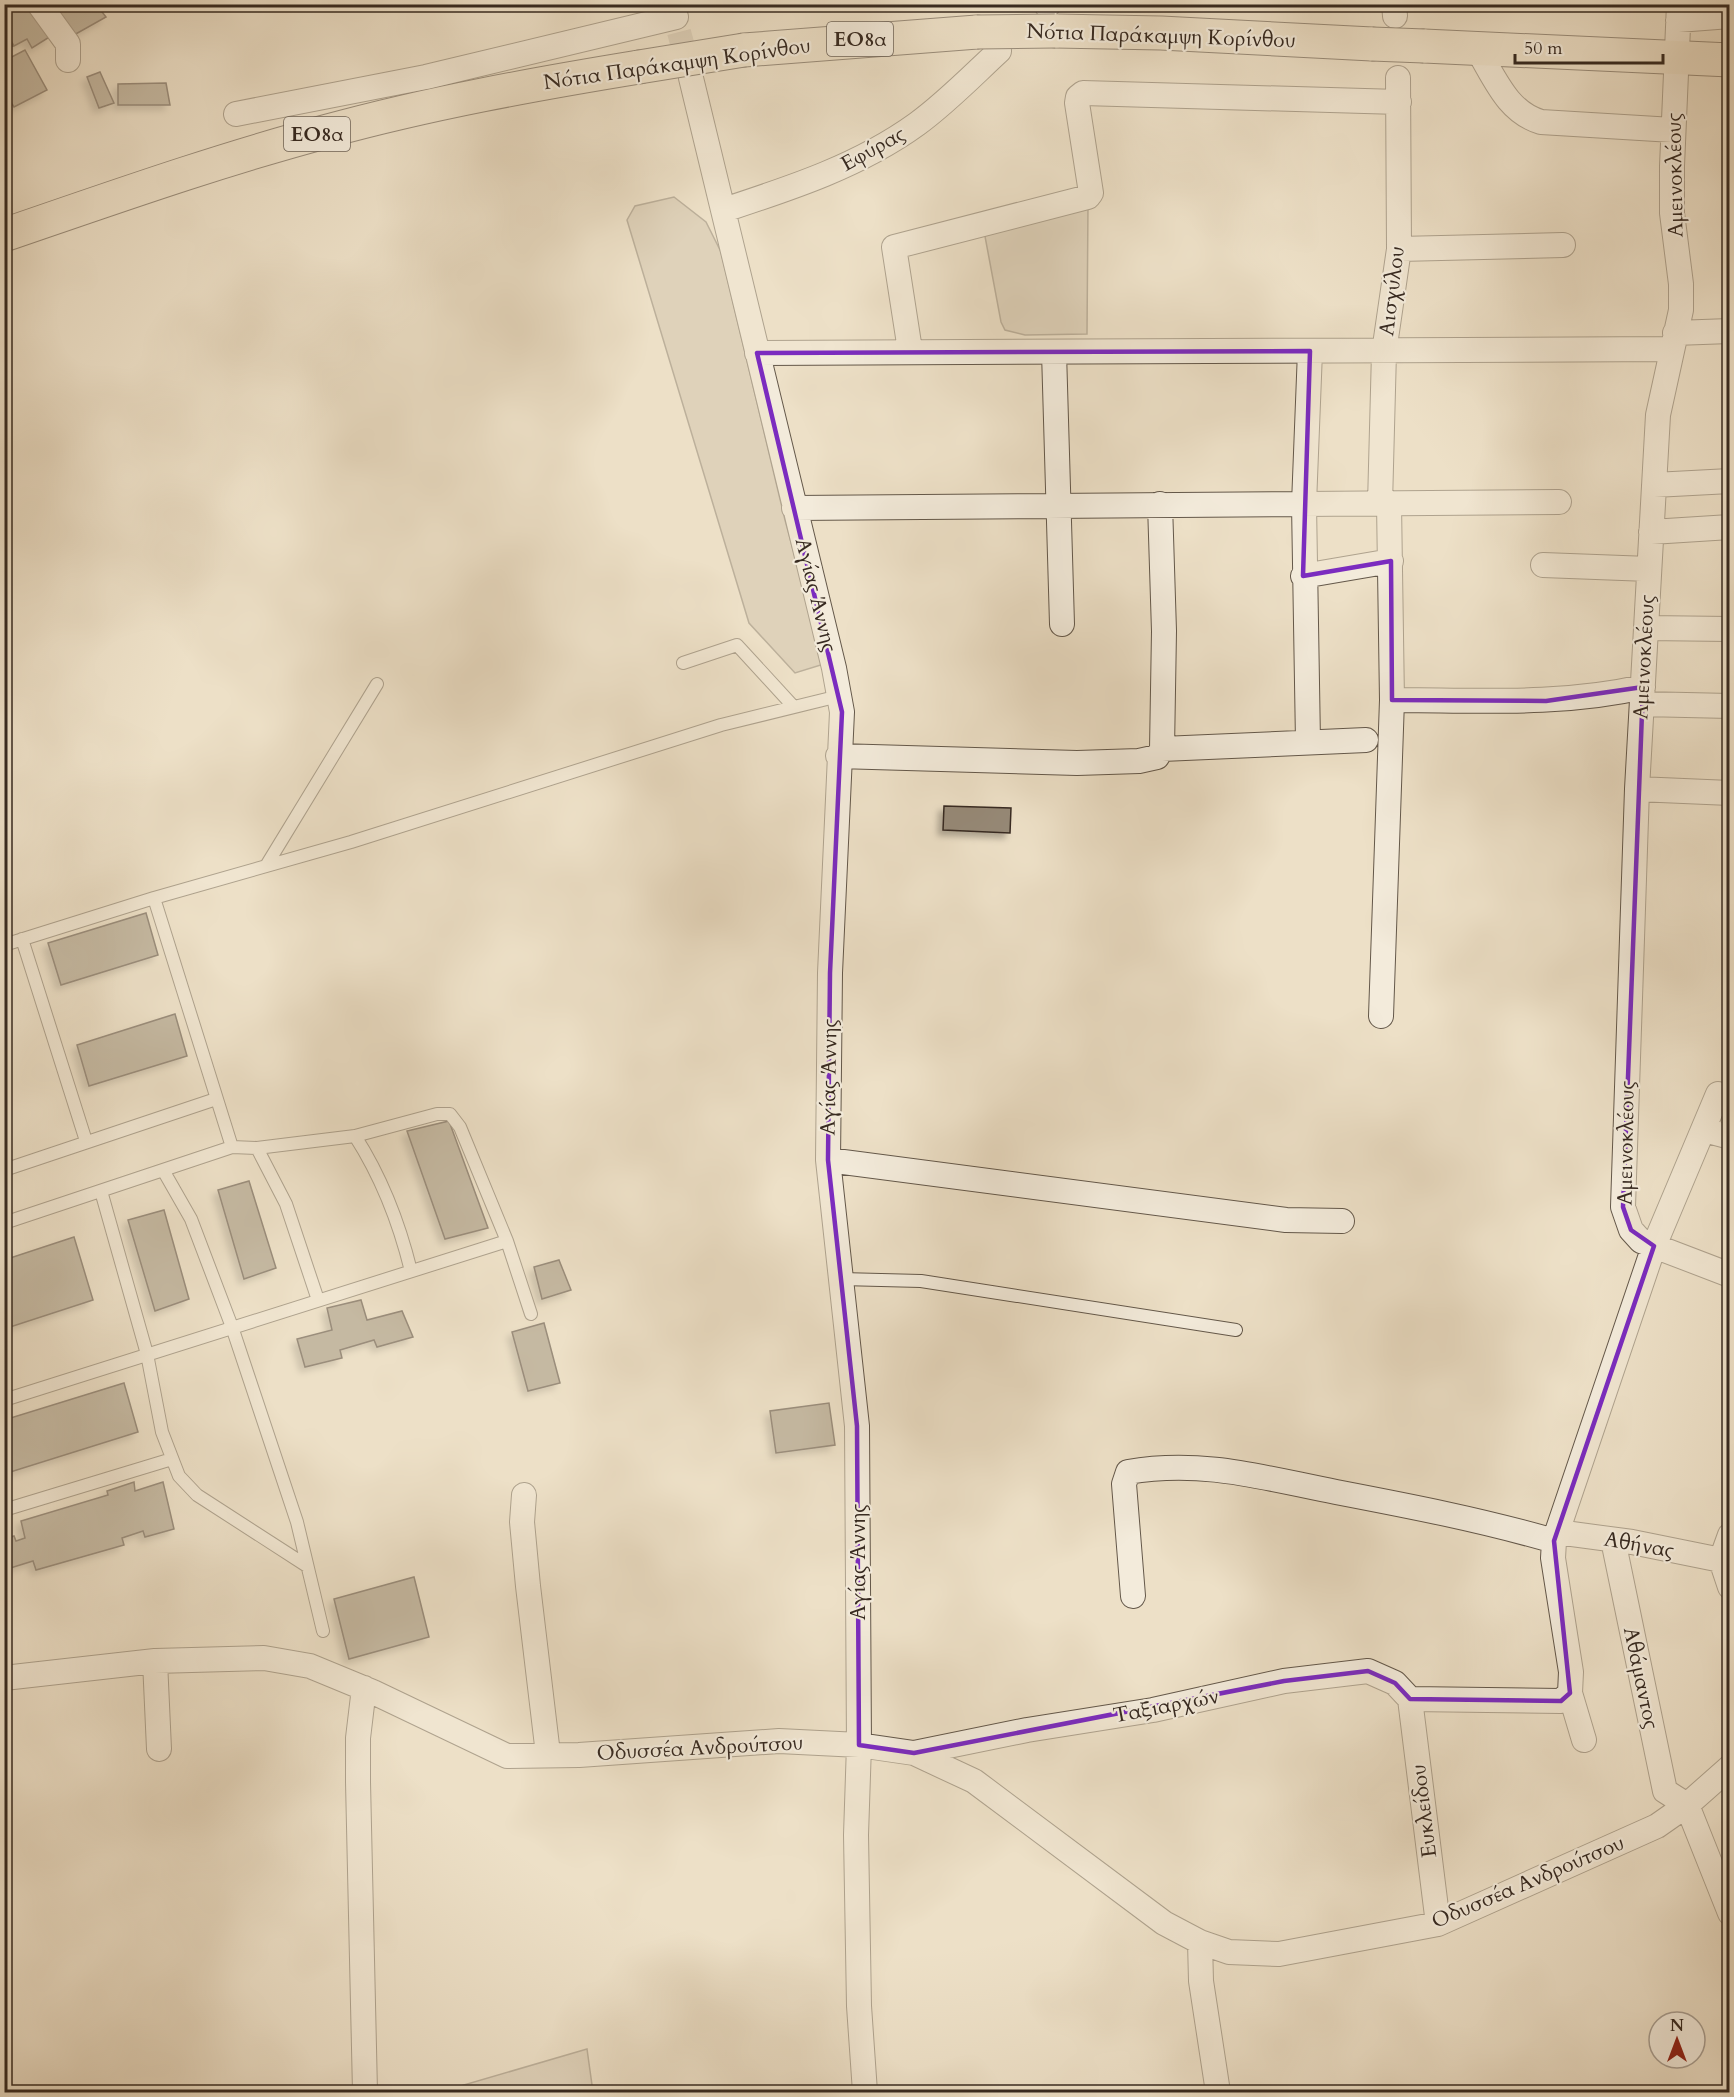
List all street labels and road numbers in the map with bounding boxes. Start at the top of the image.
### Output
street label: Νότια Παράκαμψη Κορίνθου [1026,17,1296,55]
road number: ΕΟ8α [827,22,893,56]
street label: Νότια Παράκαμψη Κορίνθου [542,31,812,97]
street label: Αμεινοκλέους [1659,112,1691,238]
road number: ΕΟ8α [284,117,350,151]
street label: Εφύρας [836,119,910,179]
street label: Αισχύλου [1372,245,1412,337]
street label: Αγίας Άννης [788,535,844,655]
street label: Αμεινοκλέους [1626,594,1662,720]
street label: Αγίας Άννης [813,1018,845,1136]
street label: Αμεινοκλέους [1610,1080,1642,1206]
street label: Αγίας Άννης [844,1504,873,1620]
street label: Αθήνας [1602,1525,1676,1565]
street label: Αθάμαντος [1616,1624,1666,1732]
street label: Ταξιαρχών [1111,1682,1221,1730]
street label: Οδυσσέα Ανδρούτσου [596,1728,804,1768]
street label: Ευκλείδου [1404,1763,1444,1859]
street label: Οδυσσέα Ανδρούτσου [1427,1828,1629,1936]

